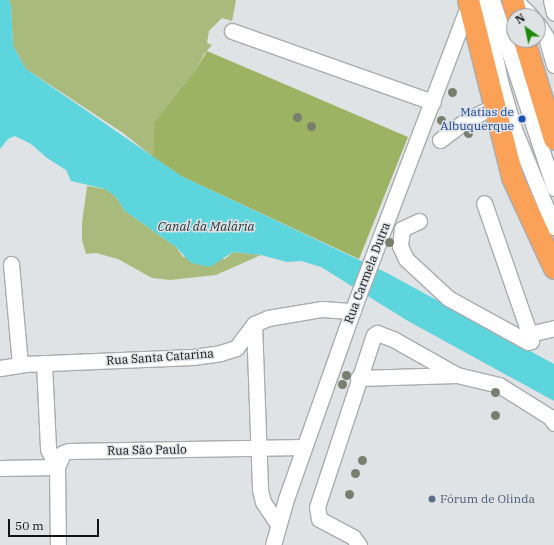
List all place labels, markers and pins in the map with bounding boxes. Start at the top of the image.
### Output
place label: Matias de Albuquerque [440,105,514,133]
marker: Matias de Albuquerque [517,114,527,124]
place label: Fórum de Olinda [440,492,535,506]
marker: Fórum de Olinda [427,494,437,504]

